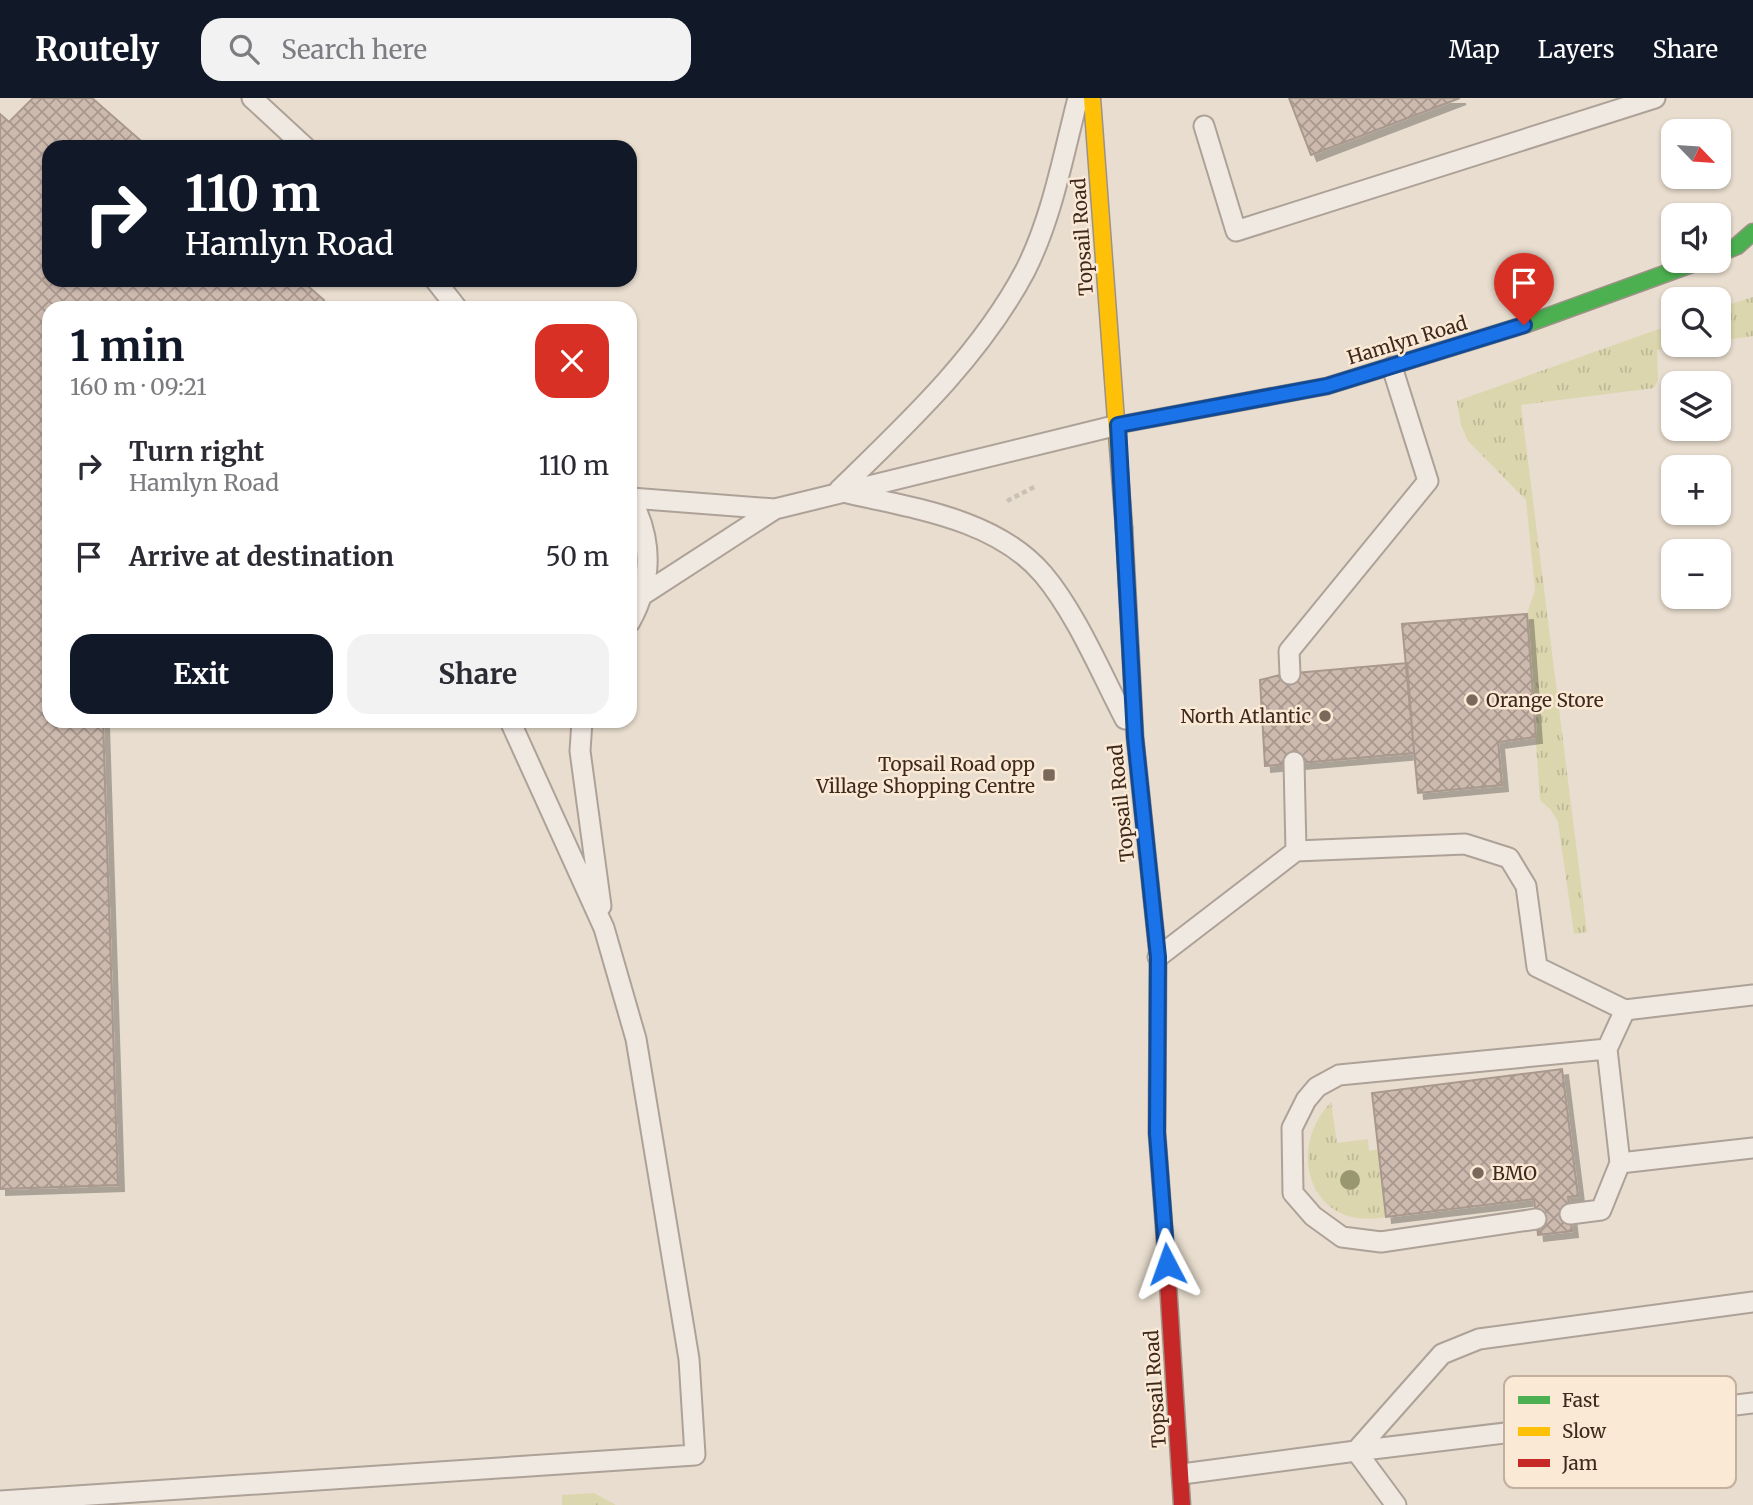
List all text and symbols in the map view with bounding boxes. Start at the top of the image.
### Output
search box [201,18,691,81]
text: Routely [35,29,159,70]
icon: search [225,30,263,68]
text: Search here [281,33,427,66]
text: Map [1449,34,1500,65]
text: Layers [1538,34,1614,65]
text: Share [1652,34,1718,65]
north arrow [1661,119,1731,189]
map controls [1661,119,1731,609]
text: 110 m [185,163,320,224]
icon: right [70,168,161,259]
street label: Topsail Road [1066,177,1098,297]
button: sound [1661,203,1731,273]
text: Hamlyn Road [185,224,394,264]
pin [1494,253,1554,325]
icon: arrive [1505,264,1543,302]
button: search [1661,287,1731,357]
street label: Hamlyn Road [1344,310,1470,370]
text: 1 min [70,320,184,372]
button: close [535,324,609,398]
button: layers [1661,371,1731,441]
text: 160 m · 09:21 [70,372,207,401]
text: Turn right [129,435,264,468]
icon: right [70,447,108,485]
text: 110 m [539,449,609,482]
button: + [1661,455,1731,525]
text: Hamlyn Road [129,468,279,497]
icon: arrive [70,538,108,576]
button: − [1661,539,1731,609]
text: Arrive at destination [129,540,394,573]
text: 50 m [545,540,609,573]
button: Exit [70,634,333,714]
button: Share [347,634,609,714]
place label: Orange Store [1486,688,1604,712]
marker: Orange Store [1464,692,1480,708]
place label: North Atlantic [1180,704,1311,728]
marker: North Atlantic [1317,708,1333,724]
street label: Topsail Road [1103,743,1139,863]
place label: Topsail Road opp Village Shopping Centre [815,752,1035,798]
marker: Topsail Road opp Village Shopping Centre [1041,767,1057,783]
place label: BMO [1492,1161,1537,1185]
marker: BMO [1470,1165,1486,1181]
position arrow [1130,1227,1204,1301]
street label: Topsail Road [1139,1329,1171,1449]
legend [1504,1376,1736,1488]
text: Fast [1562,1388,1600,1412]
text: Slow [1562,1419,1607,1443]
text: Jam [1561,1451,1598,1475]

